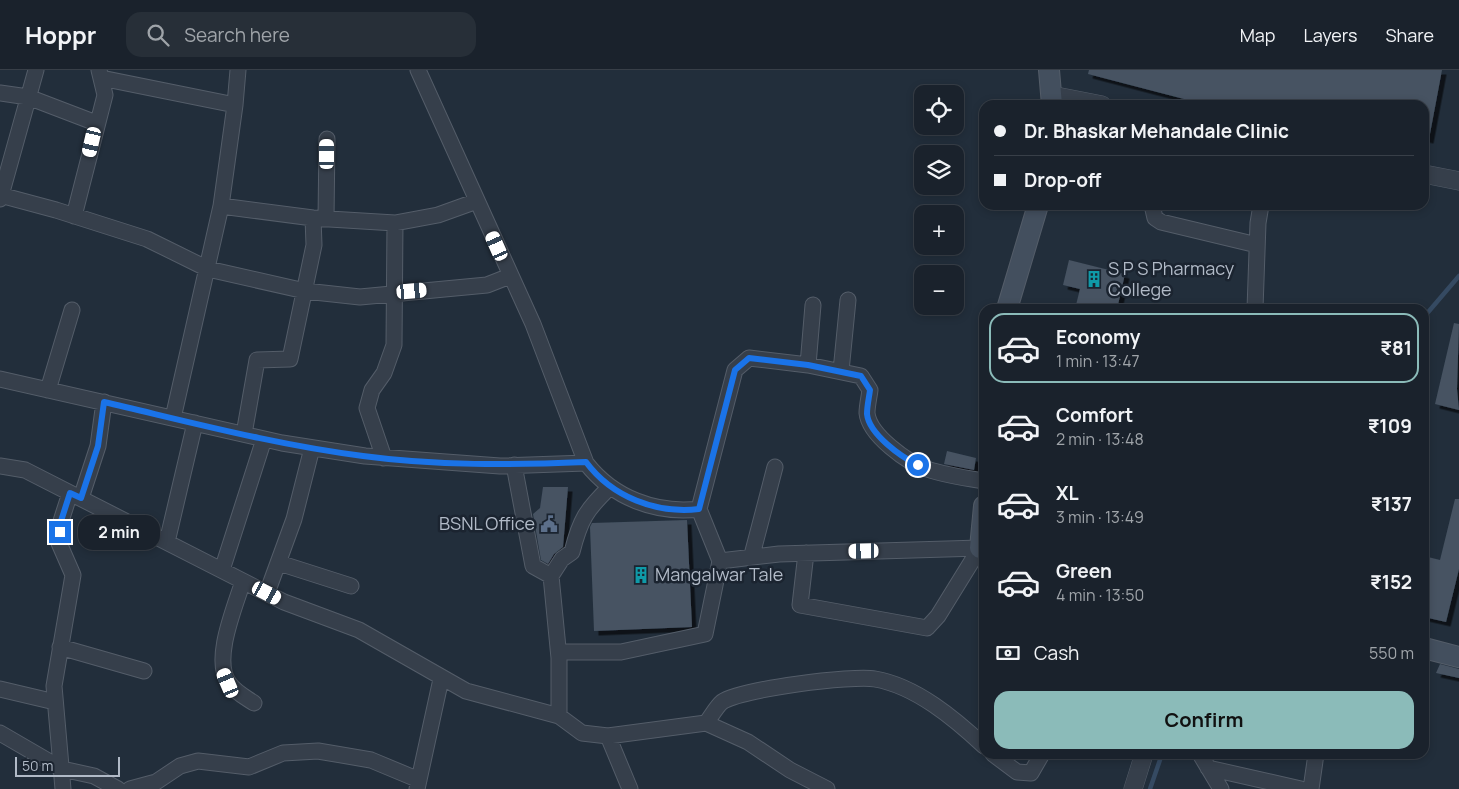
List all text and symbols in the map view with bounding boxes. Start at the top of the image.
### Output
search box [126,12,476,57]
text: Hoppr [25,18,96,51]
icon: search [144,21,172,49]
text: Search here [184,22,290,48]
text: Map [1240,23,1275,47]
text: Layers [1303,23,1357,47]
text: Share [1385,23,1434,47]
map controls [914,85,964,315]
button: locate [914,85,964,135]
text: Dr. Bhaskar Mehandale Clinic [1024,118,1289,144]
car [81,126,102,158]
car [319,139,334,169]
button: layers [914,145,964,195]
text: Drop-off [1024,167,1101,193]
button: + [914,205,964,255]
car [484,229,509,263]
place label: S P S Pharmacy College [1108,256,1235,301]
button: − [914,265,964,315]
building icon: S P S Pharmacy College [1084,269,1104,289]
car [396,282,427,300]
text: Economy [1056,324,1140,350]
icon: car [996,326,1041,371]
text: ₹81 [1380,335,1412,361]
text: 1 min · 13:47 [1056,350,1140,372]
text: Comfort [1056,402,1133,428]
icon: car [996,404,1041,449]
text: ₹109 [1368,413,1412,439]
text: 2 min · 13:48 [1056,428,1144,450]
route start [907,454,929,476]
text: XL [1056,480,1079,506]
icon: car [996,482,1041,527]
text: ₹137 [1371,491,1412,517]
text: 3 min · 13:49 [1056,506,1144,528]
place label: BSNL Office [439,511,535,535]
callout: 2 min [78,514,160,550]
public building icon: BSNL Office [539,514,559,534]
route end [49,521,71,543]
text: 2 min [98,521,140,543]
car [848,543,879,559]
text: Green [1056,558,1112,584]
icon: car [996,560,1041,605]
place label: Mangalwar Tale [655,562,783,586]
building icon: Mangalwar Tale [631,565,651,585]
text: ₹152 [1370,569,1412,595]
car [250,579,283,607]
text: 4 min · 13:50 [1056,584,1144,606]
icon: cash [994,639,1022,667]
text: Cash [1034,640,1079,666]
text: 550 m [1369,642,1414,664]
car [215,666,240,700]
button: Confirm [994,691,1414,749]
scale bar [15,754,120,777]
text: 50 m [22,756,53,775]

